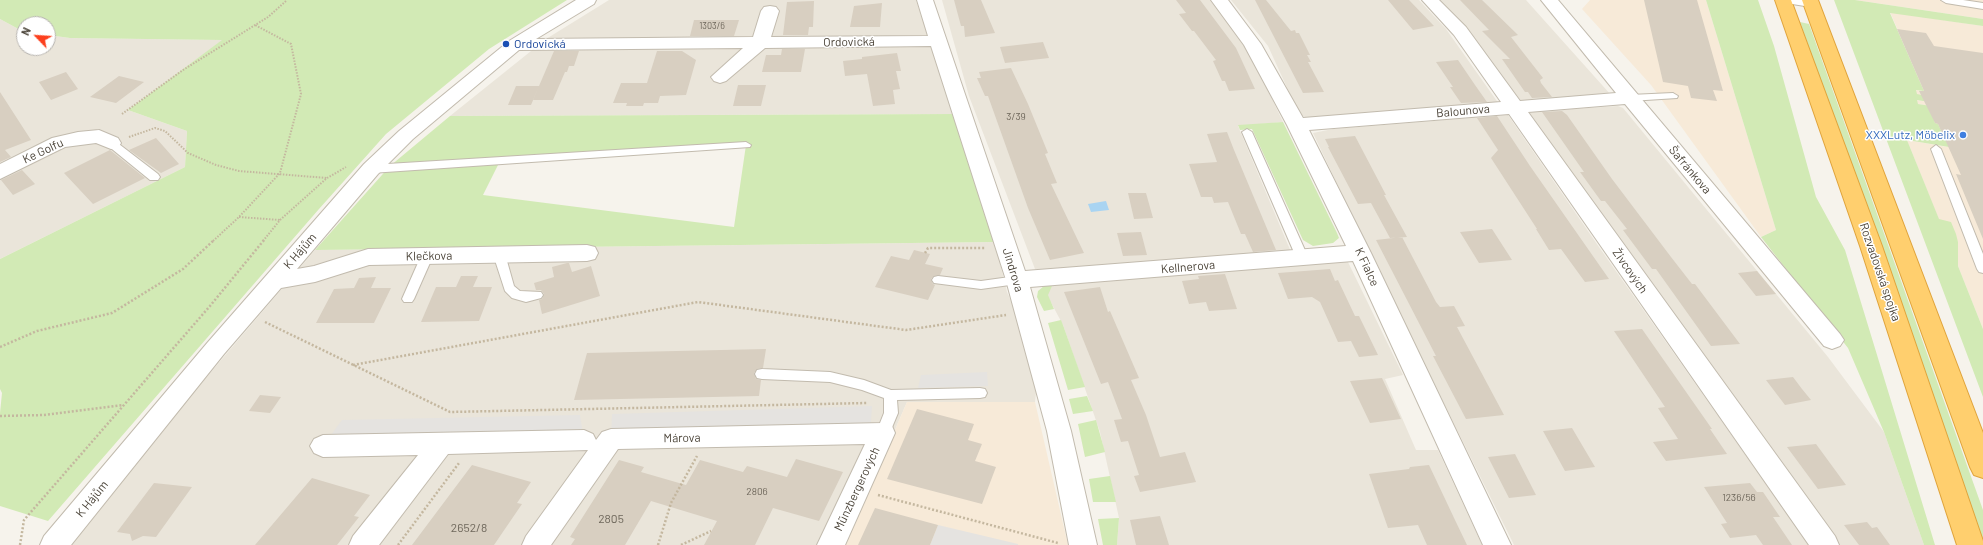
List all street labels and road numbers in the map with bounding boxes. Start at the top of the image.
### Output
street label: Ordovická [823,34,875,50]
street label: Balounova [1436,101,1490,121]
street label: Ke Golfu [20,135,66,167]
street label: Šafránkova [1666,143,1714,197]
street label: Rozvadovská spojka [1856,221,1904,323]
street label: K Hájům [280,230,320,272]
street label: K Fialce [1352,245,1382,289]
street label: Jindrova [1000,246,1026,294]
street label: Živcových [1609,246,1651,296]
street label: Klečkova [406,248,452,264]
street label: Kellnerova [1160,257,1216,277]
street label: Márova [663,430,701,446]
street label: Münzbergerových [831,445,883,533]
street label: K Hájům [73,478,111,520]

